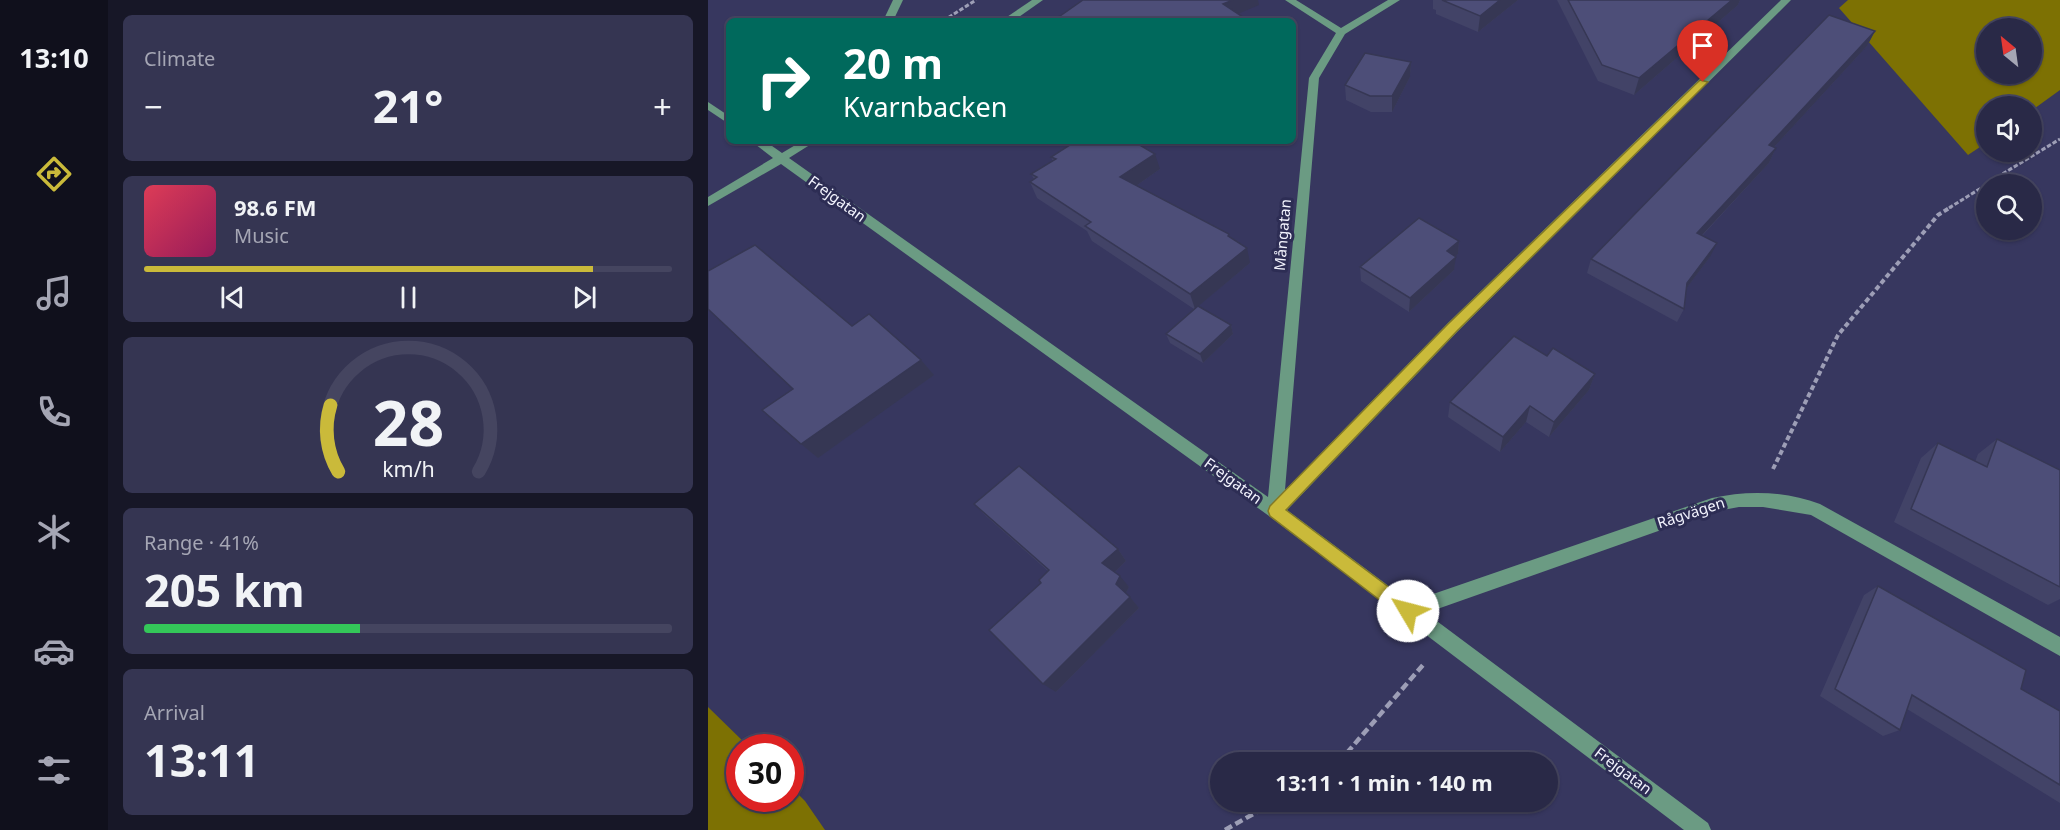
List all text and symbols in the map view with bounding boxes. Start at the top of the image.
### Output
north arrow [1976,18,2042,84]
map controls [1976,18,2042,240]
pin [1677,20,1728,82]
icon: arrive [1686,29,1719,62]
text: 20 m [843,34,943,91]
text: 13:10 [19,39,89,76]
icon: right [744,42,822,120]
text: Climate [144,45,215,72]
text: 21° [373,75,443,136]
text: − [144,84,163,129]
text: + [653,84,672,129]
text: Kvarnbacken [843,88,1007,125]
button: sound [1976,96,2042,162]
icon: directions [33,153,75,195]
street label: Frejgatan [805,170,870,226]
button: search [1976,174,2042,240]
text: 98.6 FM [234,192,316,222]
street label: Mångatan [1269,198,1295,272]
text: Music [234,222,289,249]
icon: music [33,272,75,314]
icon: previous [216,281,249,314]
icon: pause [392,281,425,314]
icon: next [568,281,601,314]
text: 28 [372,379,444,464]
icon: phone [33,391,75,433]
street label: Frejgatan [1201,452,1266,508]
text: km/h [382,454,434,483]
street label: Rågvägen [1654,492,1727,532]
icon: climate [33,511,75,553]
text: Range · 41% [144,529,259,556]
text: 205 km [144,559,305,620]
position arrow [1376,579,1440,643]
icon: car [33,630,75,672]
text: Arrival [144,699,205,726]
text: 13:11 [144,729,260,790]
speed limit sign: 30 [726,734,804,812]
street label: Frejgatan [1591,742,1656,798]
icon: filters [33,749,75,791]
text: 13:11 · 1 min · 140 m [1275,767,1493,797]

